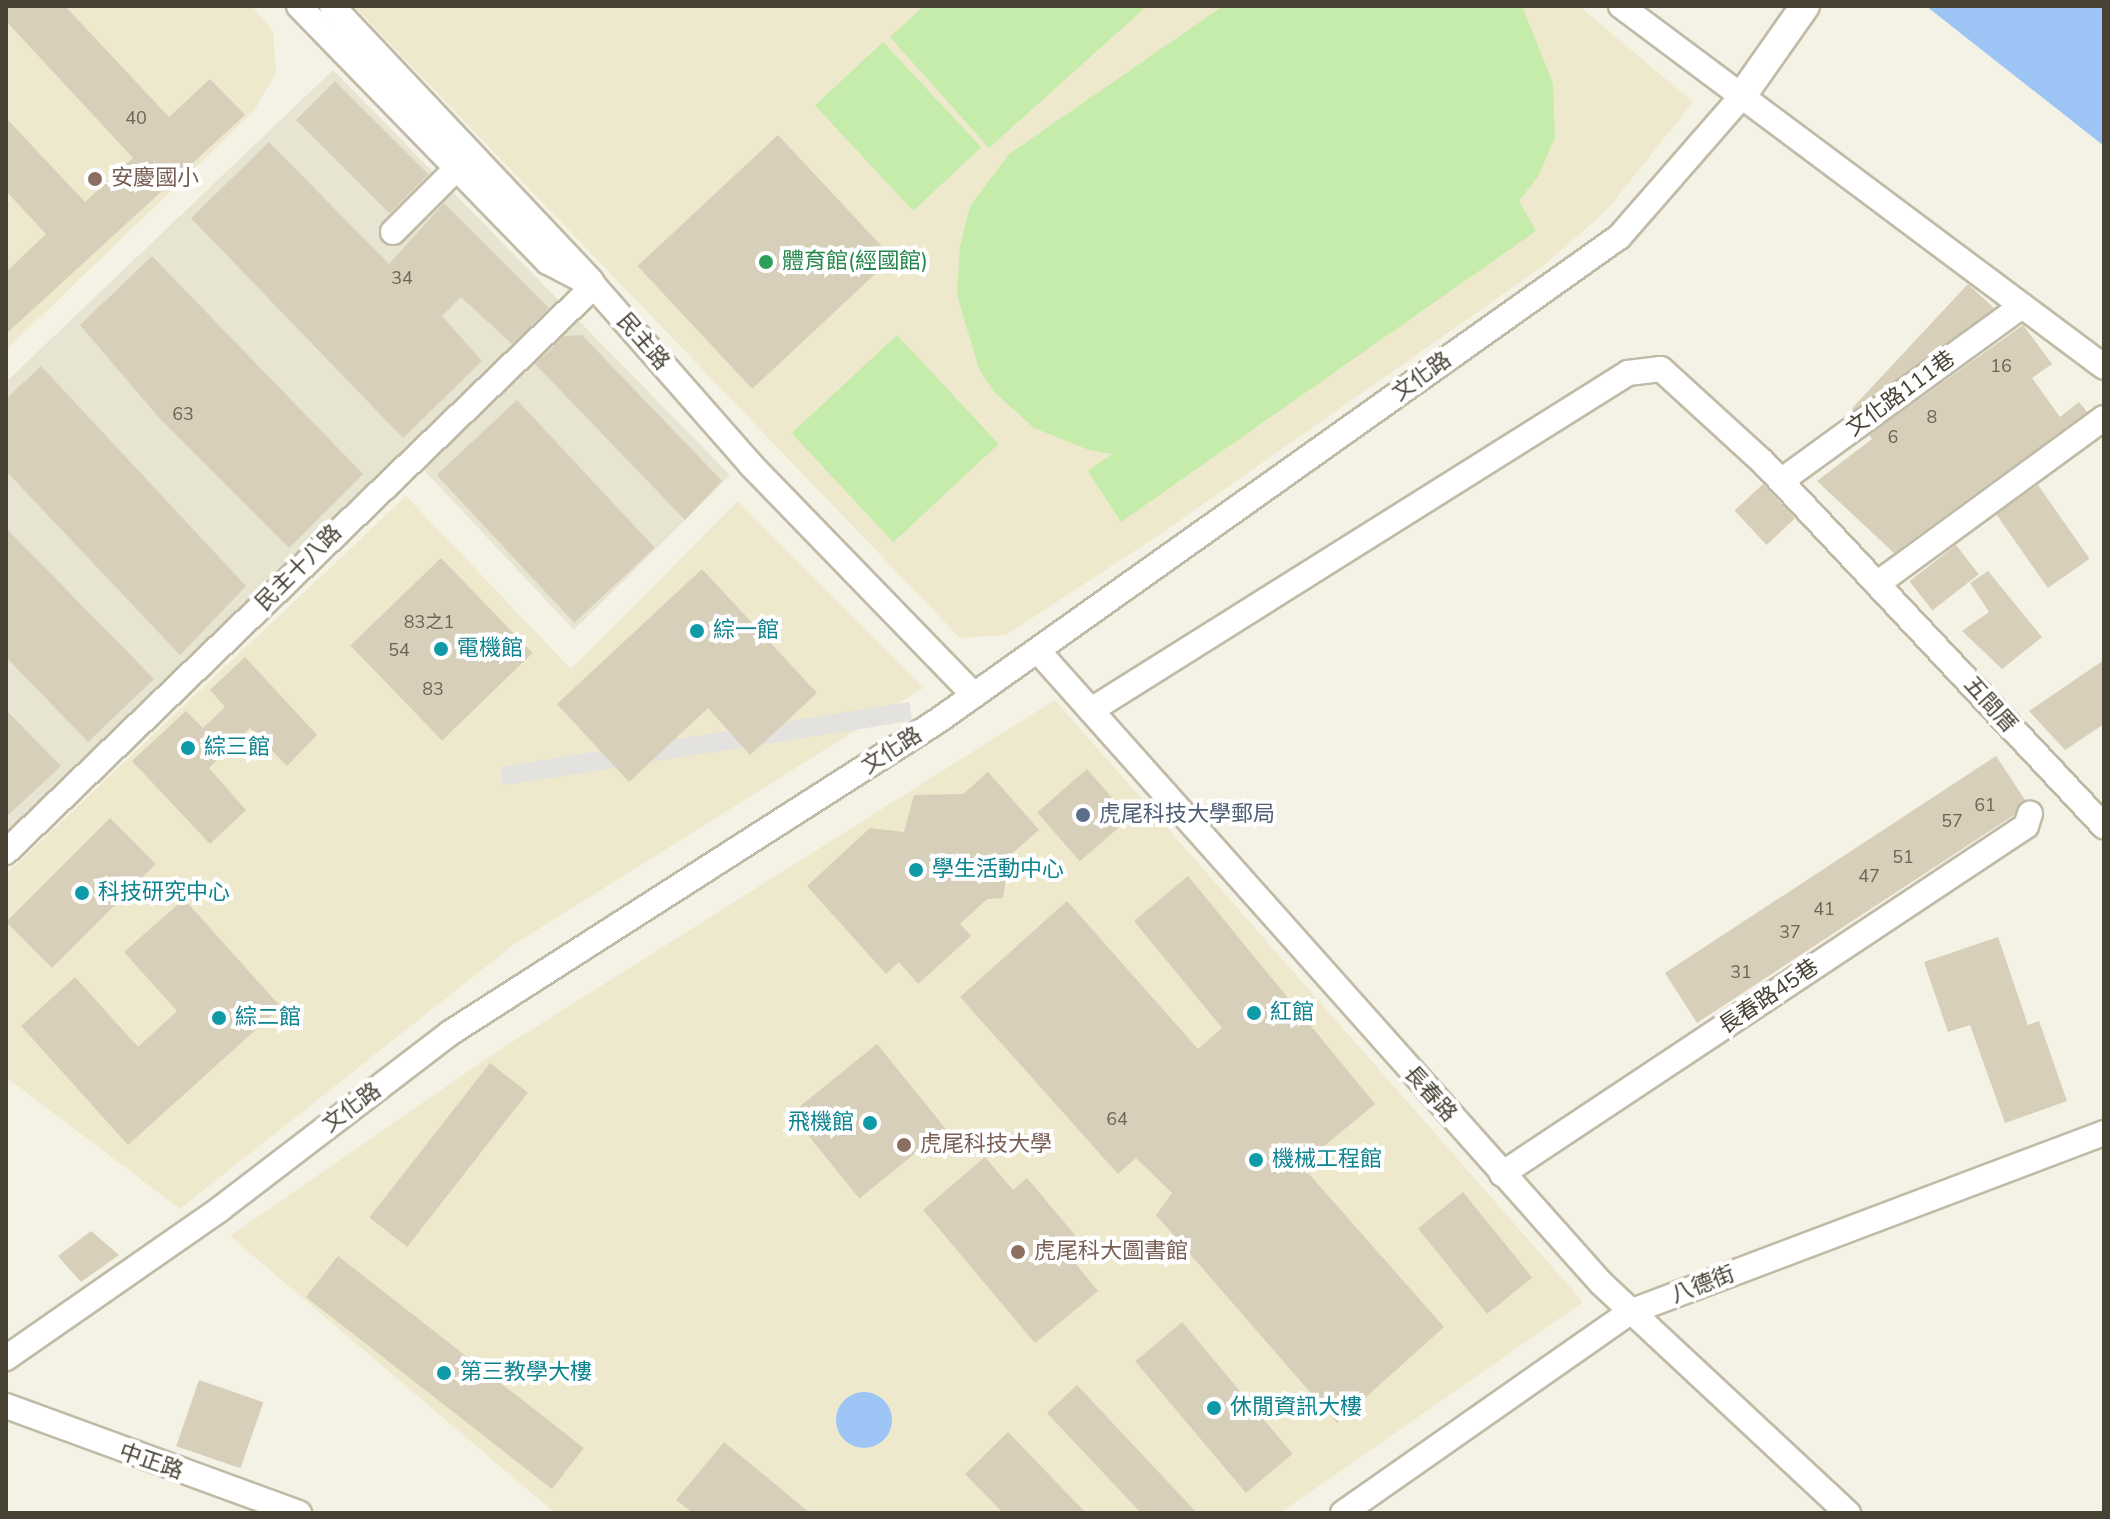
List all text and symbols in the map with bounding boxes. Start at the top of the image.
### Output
house number: 40 [125,107,147,129]
place label: 安慶國小 [111,166,199,192]
marker: 安慶國小 [86,170,104,188]
place label: 體育館(經國館) [782,249,928,275]
marker: 體育館(經國館) [757,253,775,271]
house number: 34 [391,267,413,289]
street label: 民主路 [611,308,675,376]
street label: 文化路111巷 [1842,346,1960,442]
street label: 文化路 [1388,347,1456,407]
house number: 16 [1990,355,2012,377]
house number: 63 [172,403,194,425]
house number: 8 [1927,406,1937,428]
house number: 6 [1888,426,1898,448]
street label: 民主十八路 [251,520,347,616]
house number: 83之1 [404,611,454,633]
place label: 綜一館 [713,618,779,644]
marker: 綜一館 [688,622,706,640]
place label: 電機館 [457,636,523,662]
house number: 54 [388,639,410,661]
marker: 電機館 [432,640,450,658]
street label: 五間厝 [1958,672,2022,738]
house number: 83 [422,678,444,700]
street label: 文化路 [857,722,927,780]
place label: 綜三館 [204,735,270,761]
marker: 綜三館 [179,739,197,757]
house number: 61 [1974,794,1996,816]
place label: 虎尾科技大學郵局 [1099,802,1275,828]
marker: 虎尾科技大學郵局 [1074,806,1092,824]
house number: 57 [1941,810,1963,832]
house number: 51 [1892,846,1914,868]
place label: 學生活動中心 [932,857,1064,883]
marker: 學生活動中心 [907,861,925,879]
house number: 47 [1858,865,1880,887]
place label: 科技研究中心 [98,880,230,906]
marker: 科技研究中心 [73,884,91,902]
house number: 41 [1813,898,1835,920]
house number: 37 [1779,921,1801,943]
street label: 長春路45巷 [1714,954,1824,1040]
house number: 31 [1730,961,1752,983]
place label: 紅館 [1270,1000,1314,1026]
marker: 紅館 [1245,1004,1263,1022]
place label: 綜二館 [235,1005,301,1031]
marker: 綜二館 [210,1009,228,1027]
street label: 長春路 [1398,1061,1462,1127]
street label: 文化路 [318,1078,386,1138]
house number: 64 [1106,1108,1128,1130]
place label: 飛機館 [788,1110,854,1136]
marker: 飛機館 [861,1114,879,1132]
place label: 虎尾科技大學 [920,1132,1052,1158]
marker: 虎尾科技大學 [895,1136,913,1154]
place label: 機械工程館 [1272,1147,1382,1173]
marker: 機械工程館 [1247,1151,1265,1169]
place label: 虎尾科大圖書館 [1034,1239,1188,1265]
marker: 虎尾科大圖書館 [1009,1243,1027,1261]
street label: 八德街 [1667,1261,1739,1309]
place label: 第三教學大樓 [460,1360,592,1386]
marker: 第三教學大樓 [435,1364,453,1382]
place label: 休閒資訊大樓 [1230,1395,1362,1421]
marker: 休閒資訊大樓 [1205,1399,1223,1417]
street label: 中正路 [116,1439,186,1485]

